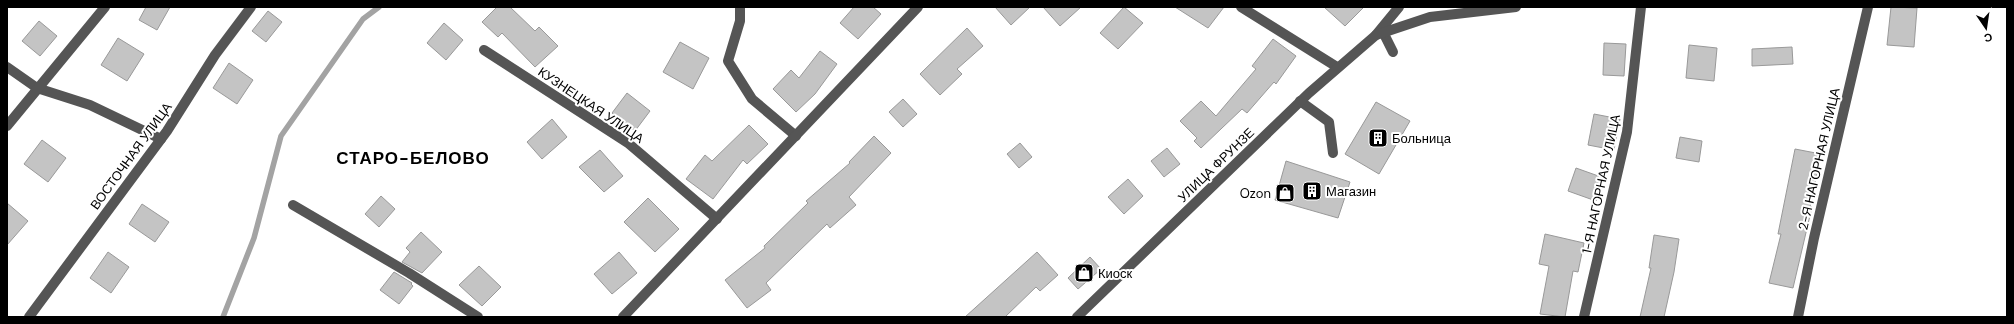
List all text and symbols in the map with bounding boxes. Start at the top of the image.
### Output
north arrow [1966,8,2006,48]
text: С [1983,30,1994,45]
street label: КУЗНЕЦКАЯ УЛИЦА [535,63,648,147]
street label: 2-Я НАГОРНАЯ УЛИЦА [1794,86,1844,232]
street label: ВОСТОЧНАЯ УЛИЦА [86,99,176,213]
street label: 1-Я НАГОРНАЯ УЛИЦА [1578,112,1624,255]
street label: УЛИЦА ФРУНЗЕ [1174,124,1258,206]
building icon: Больница [1367,127,1389,149]
place label: Больница [1392,130,1452,147]
district label: СТАРО-БЕЛОВО [336,147,490,169]
building icon: Магазин [1301,180,1323,202]
shop icon: Ozon [1274,182,1296,204]
place label: Магазин [1326,183,1376,200]
place label: Ozon [1240,185,1271,202]
shop icon: Киоск [1073,262,1095,284]
place label: Киоск [1098,265,1133,282]

